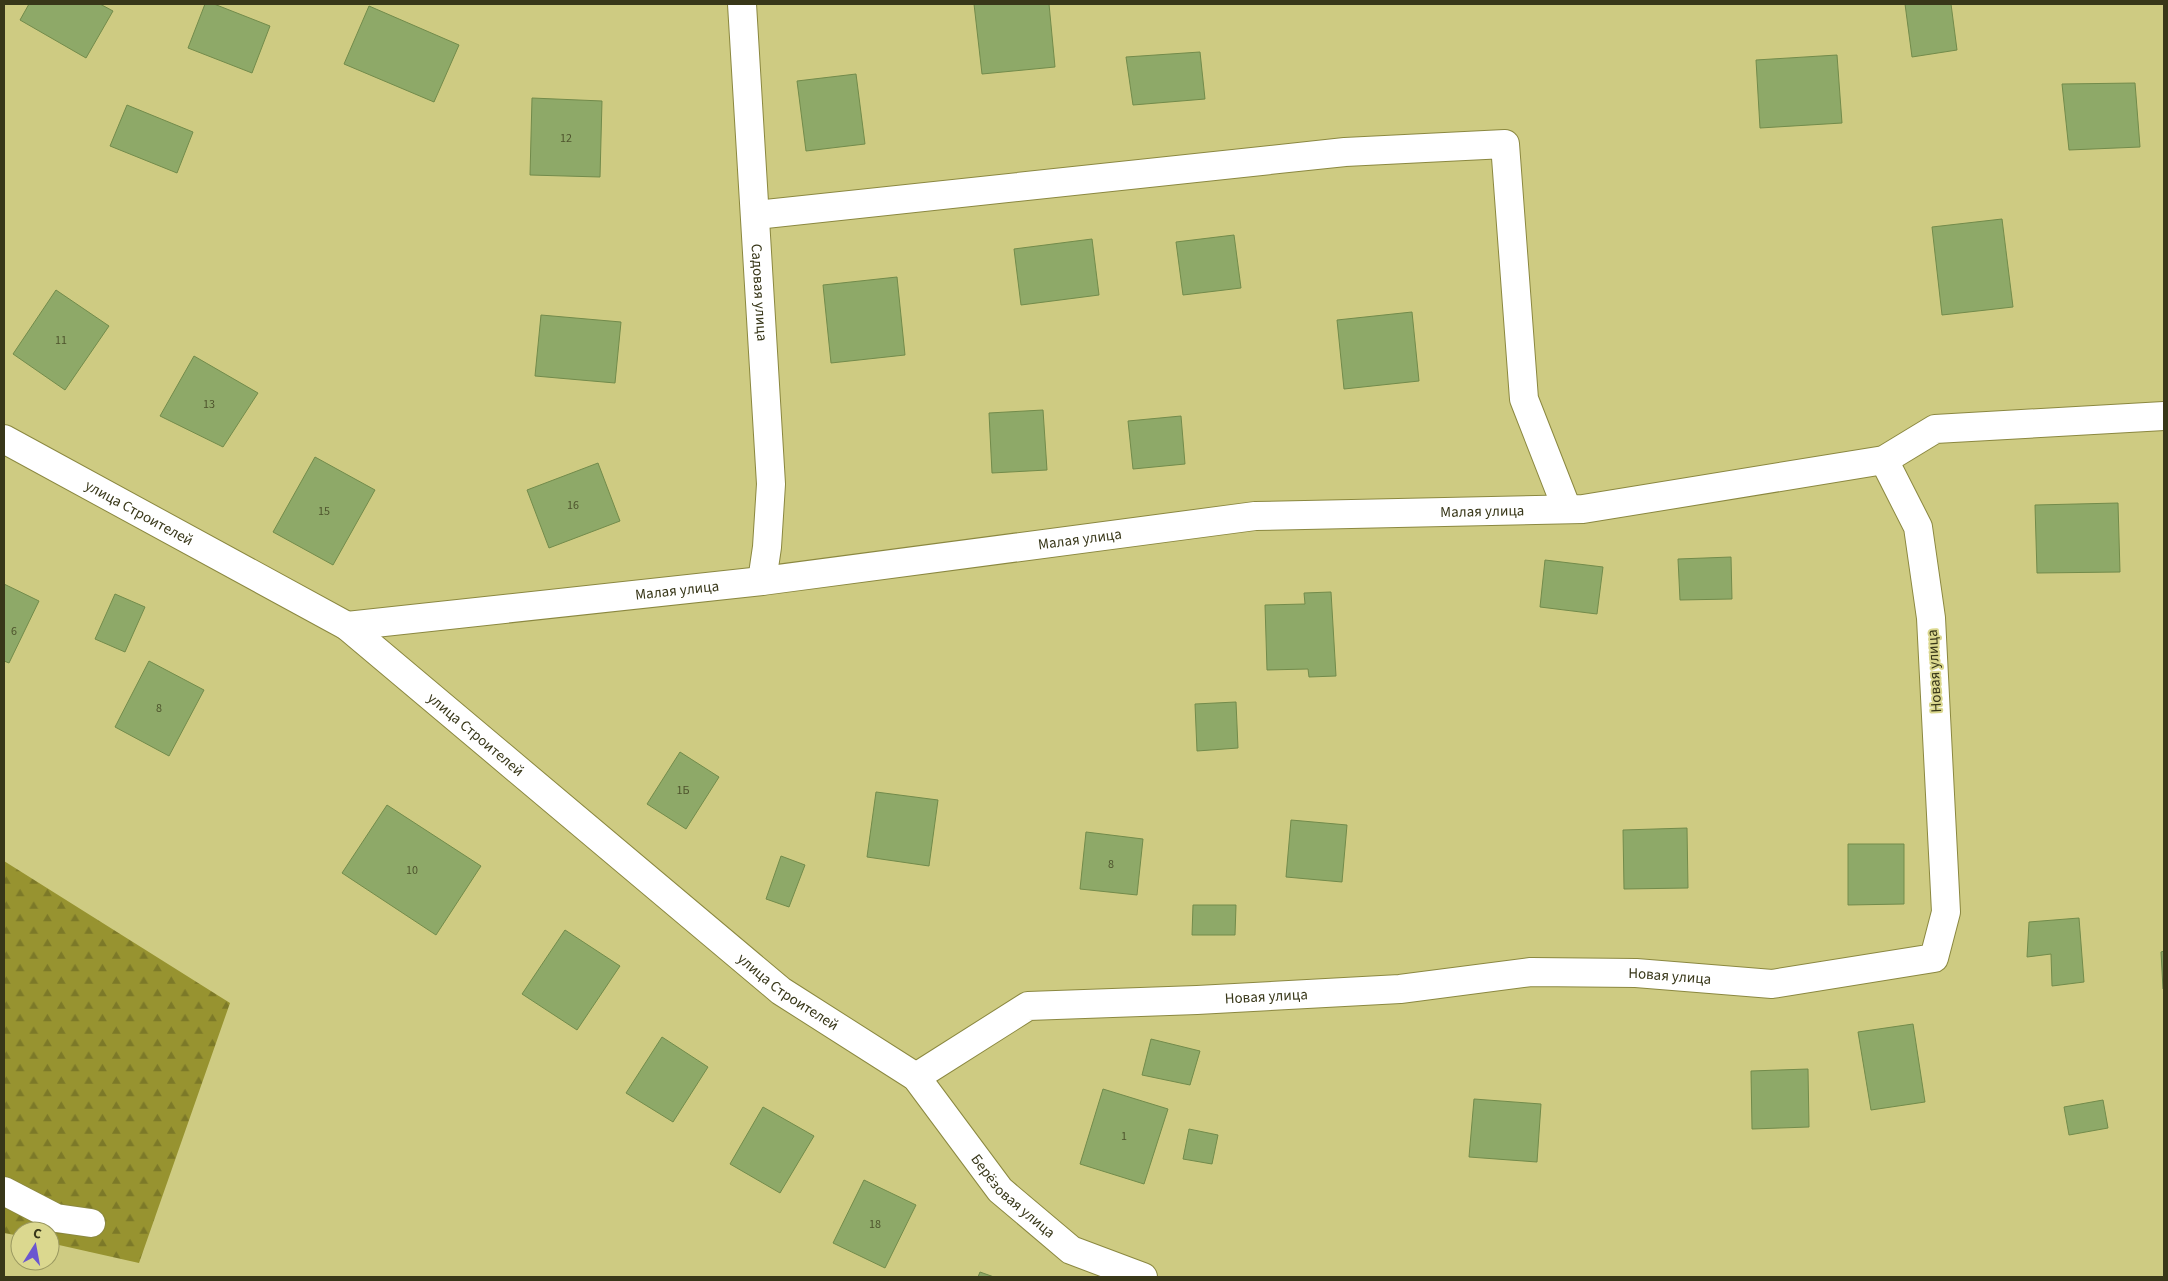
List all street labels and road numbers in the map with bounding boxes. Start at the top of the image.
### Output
street label: Садовая улица [746,243,772,342]
street label: улица Строителей [81,475,197,551]
street label: Малая улица [1440,500,1525,523]
street label: Малая улица [1037,524,1123,555]
street label: Малая улица [634,576,720,606]
street label: Новая улица [1922,629,1947,713]
street label: улица Строителей [423,688,528,782]
street label: улица Строителей [733,949,842,1036]
street label: Новая улица [1628,963,1712,990]
street label: Новая улица [1224,984,1308,1009]
street label: Берёзовая улица [966,1150,1060,1243]

